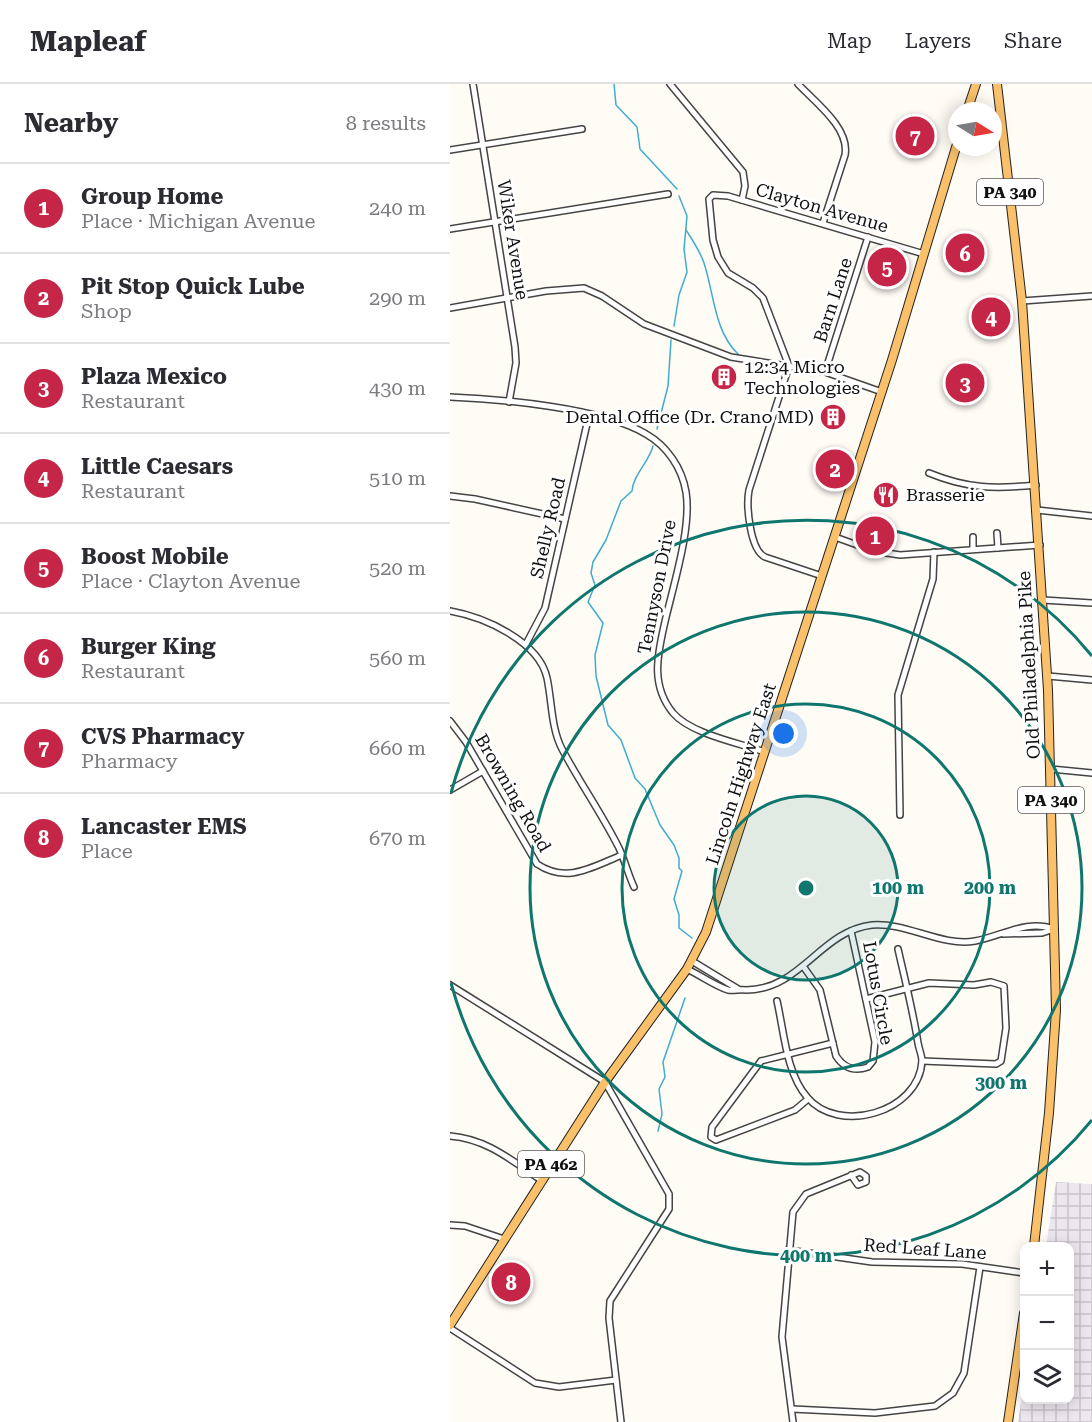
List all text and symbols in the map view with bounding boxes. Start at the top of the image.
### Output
text: Mapleaf [30,25,146,58]
text: Map [827,29,872,53]
text: Layers [905,29,971,53]
text: Share [1004,29,1062,53]
north arrow [948,102,1002,156]
text: Nearby [24,108,118,138]
text: 8 results [346,111,426,135]
pin: 7 [896,113,934,158]
street label: Wiker Avenue [494,178,533,302]
street label: Clayton Avenue [753,179,891,237]
road number: PA 340 [977,179,1043,205]
text: Group Home [81,184,223,209]
text: 1 [38,196,49,220]
text: 240 m [369,196,426,220]
text: Place · Michigan Avenue [81,209,315,233]
pin: 6 [946,230,984,276]
pin: 5 [868,244,906,290]
street label: Barn Lane [809,255,856,345]
text: Pit Stop Quick Lube [81,274,305,299]
text: 2 [38,286,49,310]
text: 290 m [369,286,426,310]
pin: 4 [972,294,1010,340]
text: Shop [81,299,132,323]
place label: 12:34 Micro Technologies [744,356,860,398]
pin: 3 [946,360,984,406]
building icon: 12:34 Micro Technologies [709,362,739,392]
text: Plaza Mexico [81,364,227,389]
text: 3 [38,376,49,400]
text: 430 m [369,376,426,400]
text: Restaurant [81,389,185,413]
building icon: Dental Office (Dr. Crano MD) [818,402,848,432]
place label: Dental Office (Dr. Crano MD) [565,406,814,427]
pin: 2 [816,446,854,492]
text: Little Caesars [81,454,233,479]
text: 4 [38,466,49,490]
text: 510 m [369,466,426,490]
street label: Shelly Road [526,475,569,580]
text: Restaurant [81,479,185,503]
restaurant icon: Brasserie [871,480,901,510]
place label: Brasserie [906,484,985,505]
pin: 1 [856,514,894,558]
street label: Tennyson Drive [633,518,680,656]
text: Boost Mobile [81,544,229,569]
text: 5 [38,556,49,580]
text: 520 m [369,556,426,580]
text: Place · Clayton Avenue [81,569,300,593]
street label: Old Philadelphia Pike [1013,570,1044,760]
text: Burger King [81,634,216,659]
text: 6 [38,646,49,670]
text: 560 m [369,646,426,670]
text: Restaurant [81,659,185,683]
street label: Lincoln Highway East [701,680,780,867]
your location [769,719,798,748]
text: CVS Pharmacy [81,724,245,749]
street label: Browning Road [471,730,556,856]
text: 7 [38,736,49,760]
text: 660 m [369,736,426,760]
text: Pharmacy [81,749,178,773]
road number: PA 340 [1018,787,1084,813]
text: Lancaster EMS [81,814,247,839]
text: 8 [38,826,49,850]
text: 670 m [369,826,426,850]
text: Place [81,839,133,863]
text: 100 m [872,877,925,898]
text: 200 m [964,877,1017,898]
centre of rings [796,878,816,898]
street label: Lotus Circle [859,939,898,1046]
text: 300 m [975,1072,1028,1093]
road number: PA 462 [518,1151,584,1177]
street label: Red Leaf Lane [863,1234,987,1263]
map controls [1020,1242,1074,1404]
button: + [1020,1242,1074,1296]
text: 400 m [780,1245,833,1266]
pin: 8 [492,1260,530,1304]
button: − [1020,1296,1074,1350]
button: layers [1020,1350,1074,1404]

